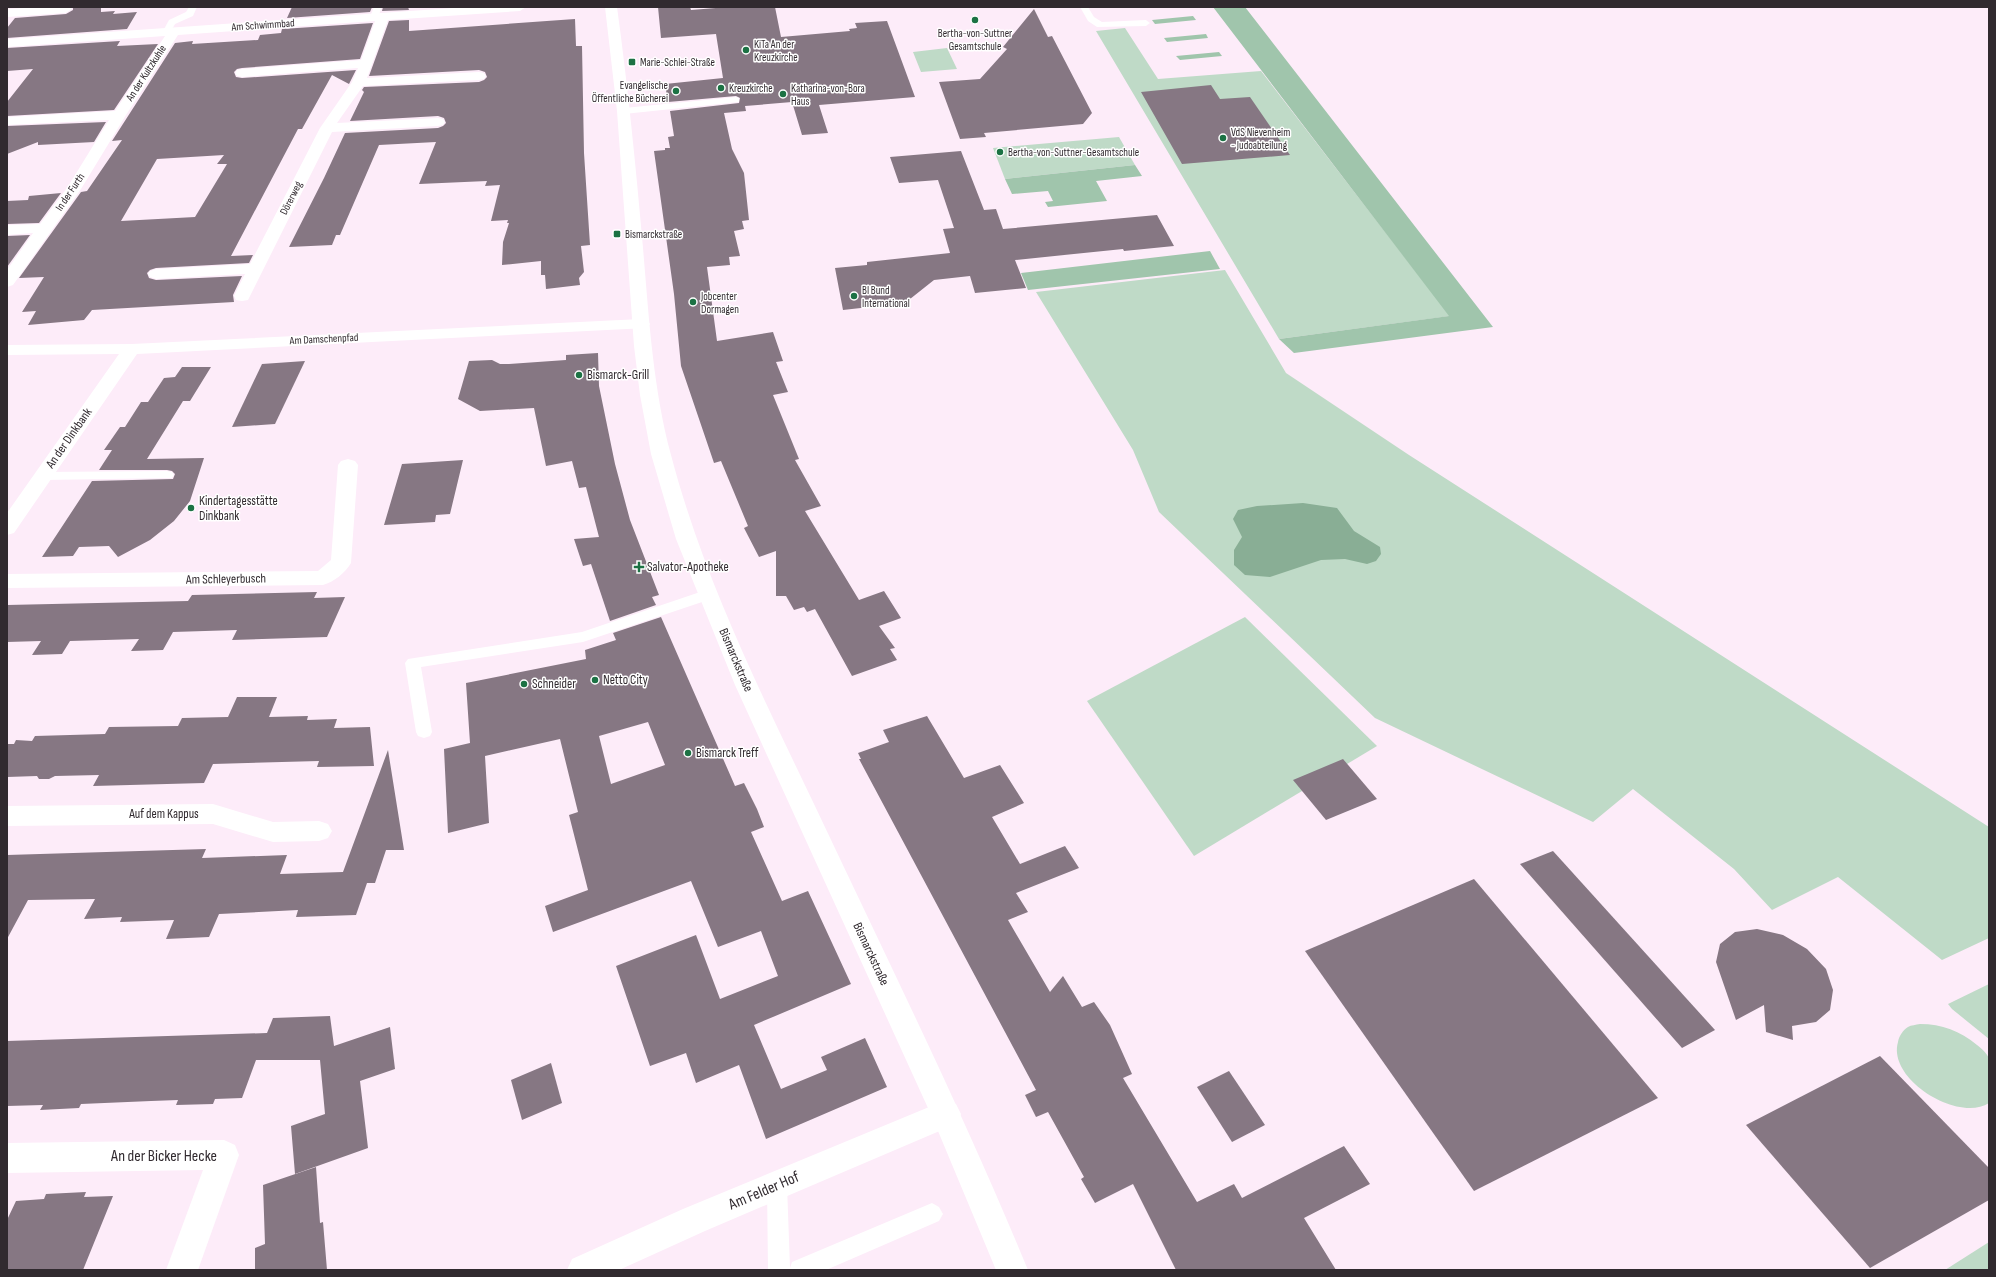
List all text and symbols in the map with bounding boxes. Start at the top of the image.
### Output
marker: Bertha-von-Suttner Gesamtschule [970,15,980,25]
street label: Am Schwimmbad [230,16,295,34]
place label: Bertha-von-Suttner Gesamtschule [938,27,1012,53]
place label: KiTa An der Kreuzkirche [754,38,798,64]
street label: An der Kultzkuhle [123,43,169,104]
marker: KiTa An der Kreuzkirche [741,45,751,55]
place label: Marie-Schlei-Straße [640,56,715,69]
marker: Marie-Schlei-Straße [627,57,637,67]
place label: Evangelische Öffentliche Bücherei [592,79,668,105]
place label: Kreuzkirche [729,82,773,95]
place label: Katharina-von-Bora Haus [791,82,865,108]
marker: Kreuzkirche [716,83,726,93]
marker: Evangelische Öffentliche Bücherei [671,86,681,96]
marker: Katharina-von-Bora Haus [778,89,788,99]
place label: VdS Nievenheim - Judoabteilung [1231,126,1290,152]
marker: VdS Nievenheim - Judoabteilung [1218,133,1228,143]
place label: Bertha-von-Suttner-Gesamtschule [1008,146,1139,159]
marker: Bertha-von-Suttner-Gesamtschule [995,147,1005,157]
street label: In der Furth [53,170,87,213]
street label: Dörerweg [277,179,305,217]
place label: Bismarckstraße [625,228,682,241]
marker: Bismarckstraße [612,229,622,239]
place label: BI Bund International [862,284,910,310]
place label: Jobcenter Dormagen [700,290,739,316]
marker: BI Bund International [849,291,859,301]
marker: Jobcenter Dormagen [688,297,698,307]
street label: Am Damschenpfad [288,331,359,347]
place label: Bismarck-Grill [587,367,649,383]
marker: Bismarck-Grill [574,370,584,380]
street label: An der Dinkbank [42,405,96,472]
place label: Kindertagesstätte Dinkbank [199,493,278,524]
marker: Kindertagesstätte Dinkbank [186,503,196,513]
place label: Salvator-Apotheke [647,559,729,575]
marker: Salvator-Apotheke [634,562,644,572]
street label: Am Schleyerbusch [185,570,266,588]
street label: Bismarckstraße [715,626,757,694]
place label: Netto City [603,672,648,688]
marker: Netto City [590,675,600,685]
place label: Schneider [532,676,576,692]
marker: Schneider [519,679,529,689]
place label: Bismarck Treff [696,745,759,761]
marker: Bismarck Treff [683,748,693,758]
street label: Auf dem Kappus [128,806,199,822]
street label: Bismarckstraße [849,920,893,988]
street label: An der Bicker Hecke [110,1147,217,1166]
street label: Am Felder Hof [725,1167,802,1215]

